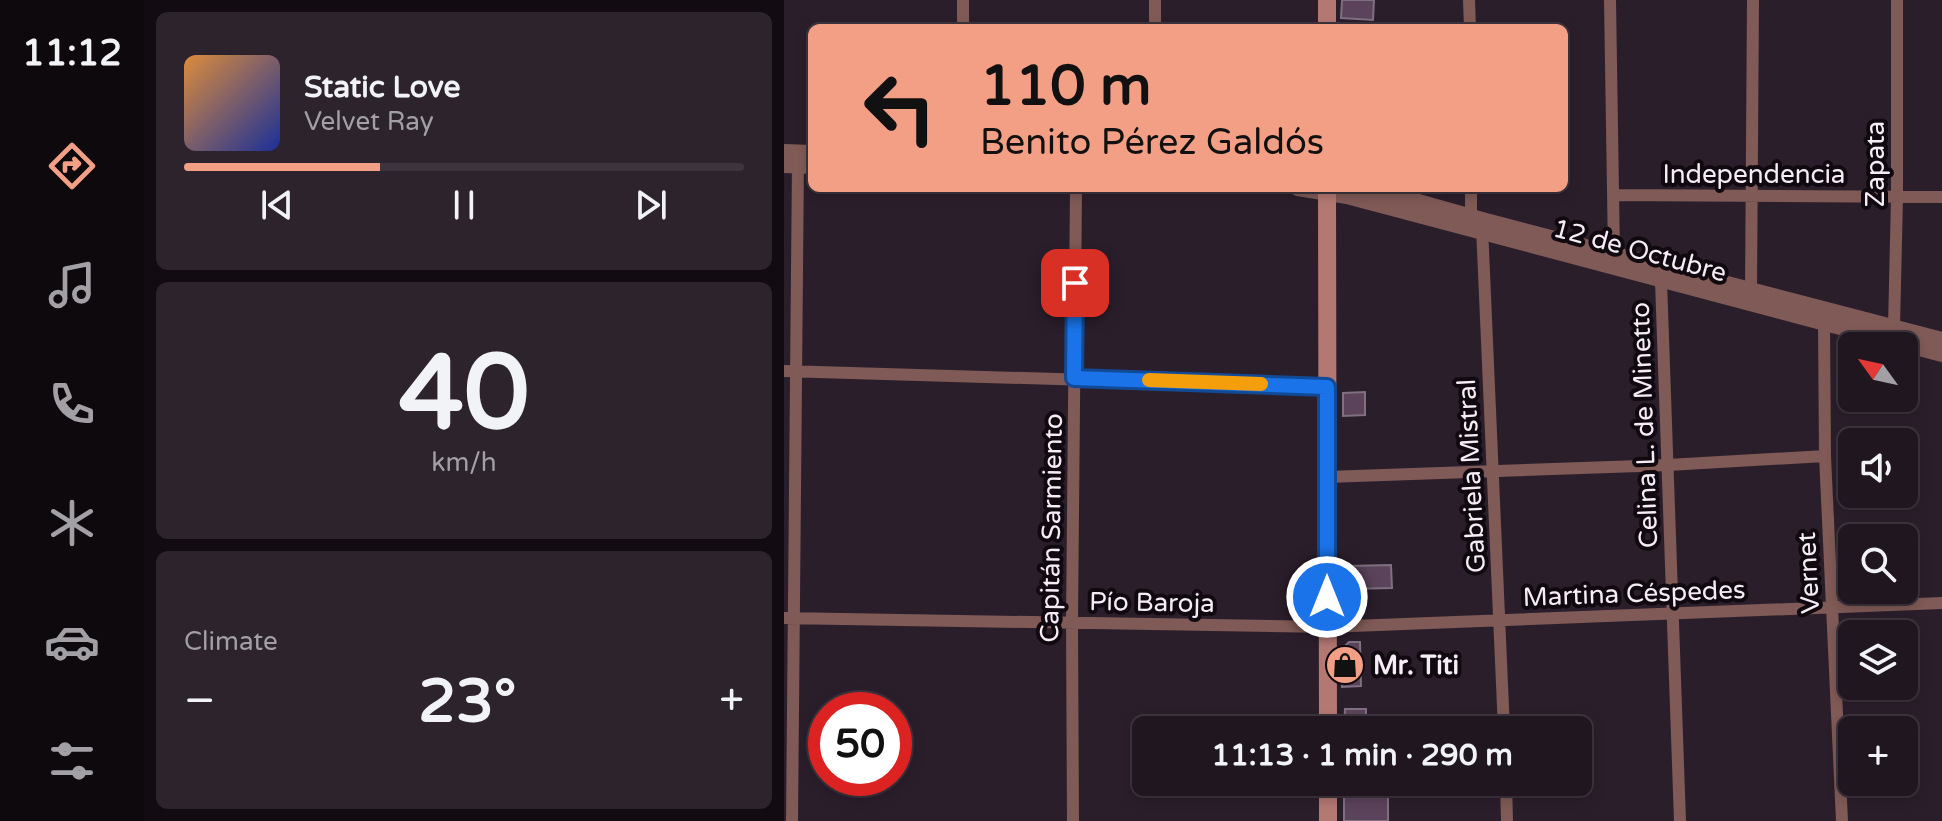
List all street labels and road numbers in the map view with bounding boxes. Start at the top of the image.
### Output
street label: Zapata [1860,121,1891,207]
street label: Independencia [1663,159,1845,190]
street label: 12 de Octubre [1550,212,1730,289]
street label: Celina L. de Minetto [1625,301,1664,549]
street label: Gabriela Mistral [1451,378,1492,574]
street label: Capitán Sarmiento [1034,413,1069,643]
street label: Vernet [1791,531,1826,615]
street label: Martina Céspedes [1522,574,1746,613]
street label: Pío Baroja [1089,586,1215,619]

